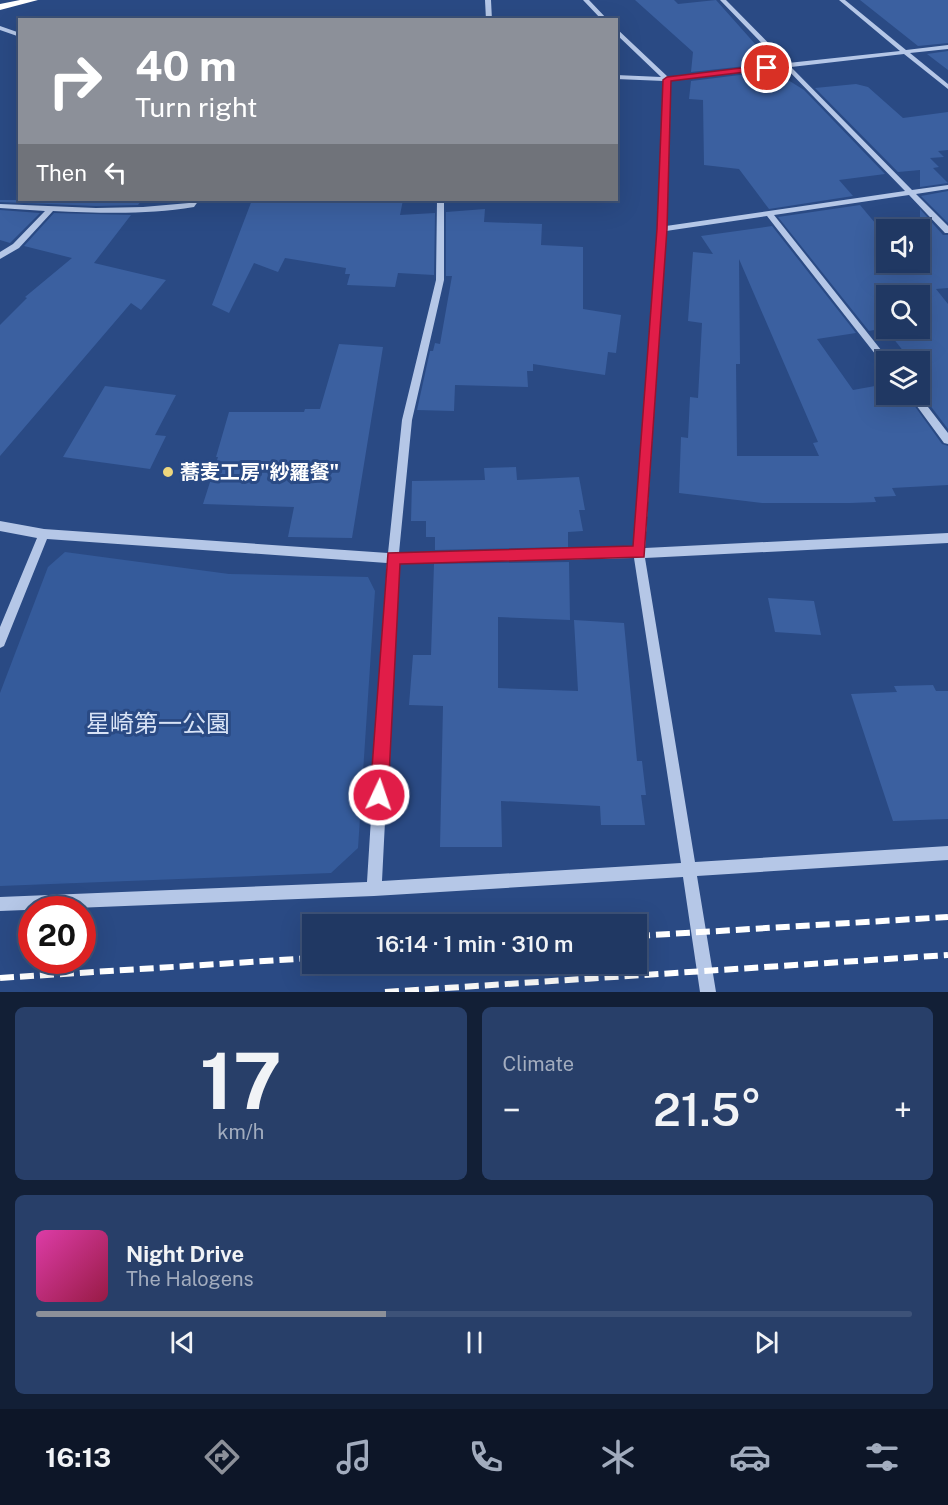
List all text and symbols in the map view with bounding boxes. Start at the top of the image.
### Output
text: 40 m [135,41,237,90]
icon: right [36,42,114,120]
pin [741,42,792,93]
icon: arrive [750,51,783,84]
text: Turn right [135,91,258,123]
icon: left [99,156,132,189]
text: Then [36,160,87,186]
map controls [876,219,930,405]
button: sound [876,219,930,273]
button: search [876,285,930,339]
button: layers [876,351,930,405]
place label: 蕎麦工房"紗羅餐" [180,460,339,484]
marker: 蕎麦工房"紗羅餐" [161,465,175,479]
park label: 星崎第一公園 [86,709,230,737]
position arrow [347,763,411,827]
speed limit sign: 20 [18,896,96,974]
text: 16:14 · 1 min · 310 m [376,931,573,957]
text: 17 [200,1035,282,1127]
text: Climate [503,1052,574,1076]
text: 21.5° [653,1083,762,1136]
text: − [503,1091,521,1129]
text: + [894,1091,912,1129]
text: km/h [217,1120,264,1144]
text: Night Drive [126,1241,244,1267]
text: The Halogens [126,1267,254,1291]
icon: previous [166,1326,199,1359]
icon: pause [458,1326,491,1359]
icon: next [750,1326,783,1359]
icon: directions [201,1436,243,1478]
icon: music [333,1436,375,1478]
icon: phone [465,1436,507,1478]
icon: climate [597,1436,639,1478]
icon: car [729,1436,771,1478]
icon: filters [861,1436,903,1478]
text: 16:13 [45,1441,111,1473]

